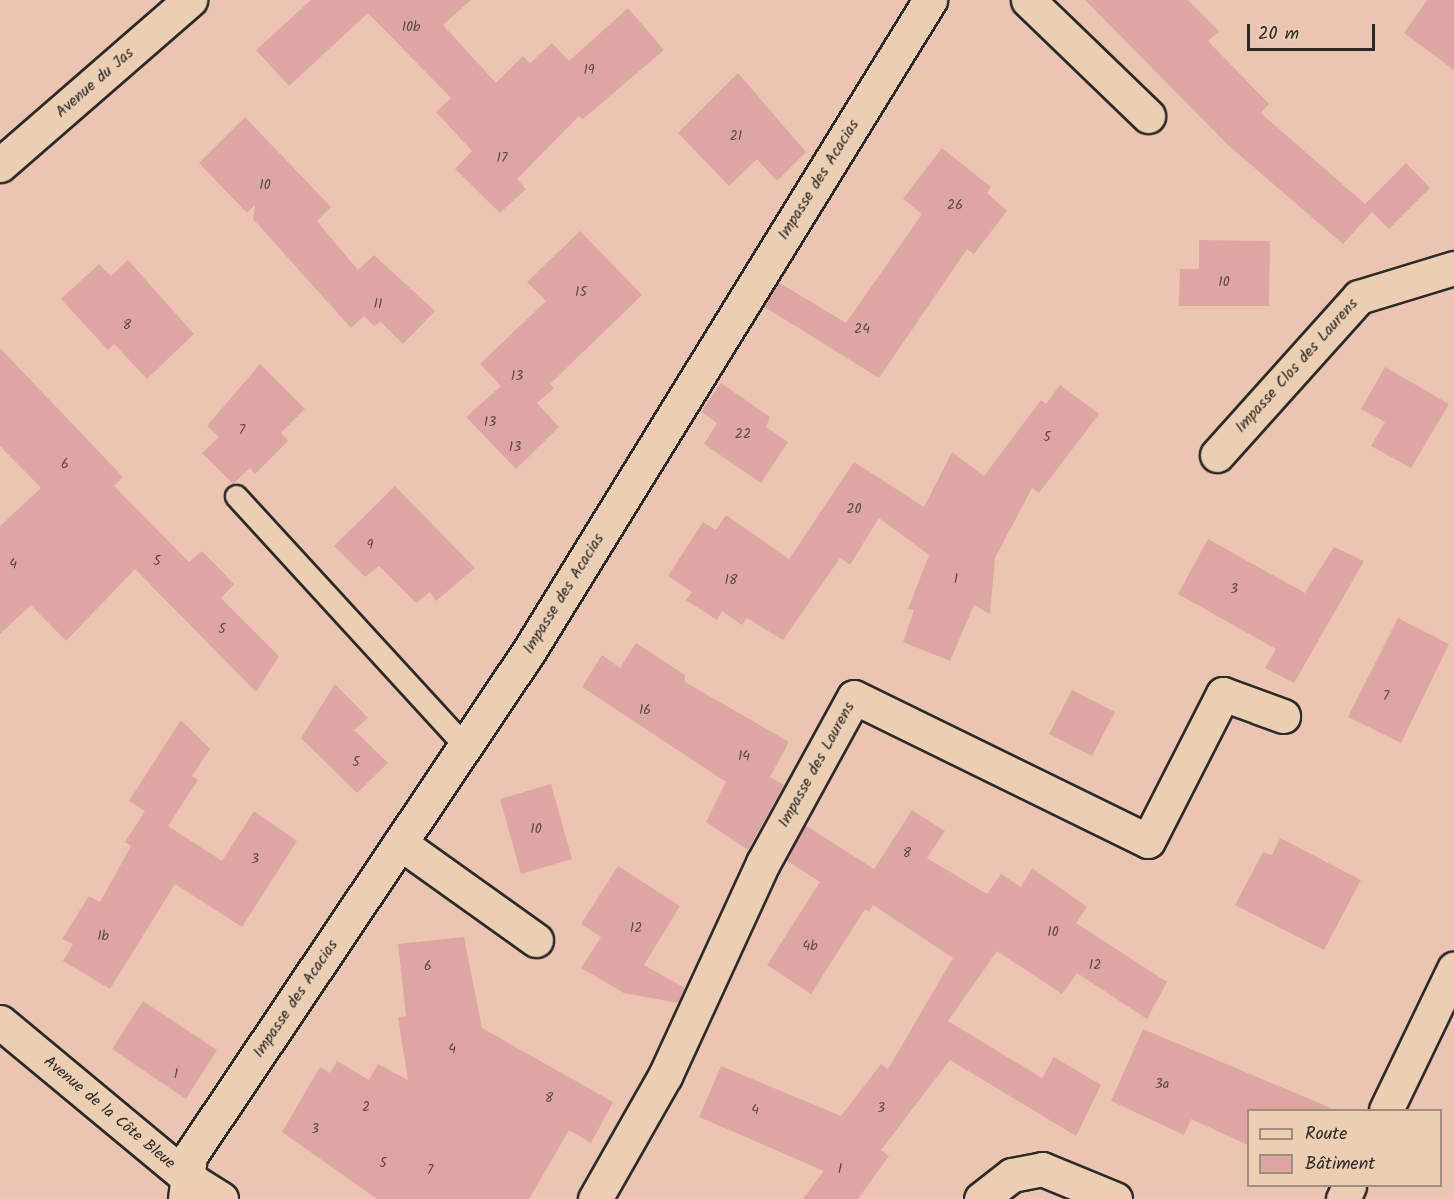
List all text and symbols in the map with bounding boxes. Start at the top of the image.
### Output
scale bar [1250,12,1378,50]
house number: 10b [402,19,420,35]
text: 20 m [1258,20,1299,49]
street label: Avenue du Jas [52,44,138,122]
house number: 19 [583,62,595,78]
street label: Impasse des Acacias [774,116,864,244]
house number: 21 [730,128,742,144]
house number: 17 [497,150,507,166]
house number: 10 [259,177,271,193]
house number: 26 [947,197,963,213]
house number: 10 [1218,274,1230,290]
house number: 15 [575,284,587,300]
street label: Impasse Clos des Laurens [1232,295,1362,437]
house number: 11 [374,296,382,312]
house number: 8 [123,317,131,333]
house number: 24 [854,321,870,337]
house number: 13 [511,368,523,384]
house number: 13 [484,414,496,430]
house number: 7 [239,422,245,438]
house number: 22 [735,426,751,442]
house number: 5 [1043,429,1051,445]
house number: 13 [509,439,521,455]
house number: 6 [61,456,69,472]
house number: 20 [846,501,862,517]
street label: Impasse des Acacias [519,530,609,658]
house number: 9 [367,537,373,553]
house number: 5 [153,553,161,569]
house number: 4 [9,556,17,572]
house number: 1 [954,571,958,587]
house number: 18 [725,572,737,588]
house number: 3 [1230,581,1238,597]
house number: 5 [218,621,226,637]
house number: 7 [1383,688,1389,704]
street label: Impasse des Laurens [775,699,859,831]
house number: 16 [639,702,651,718]
house number: 14 [738,748,750,764]
house number: 5 [352,754,360,770]
house number: 10 [530,821,542,837]
house number: 8 [903,845,911,861]
house number: 3 [251,851,259,867]
house number: 12 [630,920,642,936]
house number: 10 [1047,924,1059,940]
house number: 1b [97,928,109,944]
street label: Impasse des Acacias [249,936,343,1062]
house number: 4b [802,938,818,954]
house number: 12 [1089,957,1101,973]
house number: 6 [424,958,432,974]
house number: 4 [448,1041,456,1057]
street label: Avenue de la Côte Bleue [39,1052,179,1174]
house number: 1 [174,1066,178,1082]
house number: 3a [1155,1076,1169,1092]
house number: 8 [545,1090,553,1106]
house number: 2 [362,1099,370,1115]
house number: 3 [877,1100,885,1116]
house number: 4 [751,1102,759,1118]
legend [1247,1109,1442,1187]
text: Route [1305,1120,1347,1149]
house number: 3 [311,1121,319,1137]
text: Bâtiment [1305,1150,1375,1179]
house number: 5 [379,1155,387,1171]
house number: 1 [838,1161,842,1177]
house number: 7 [427,1162,433,1178]

